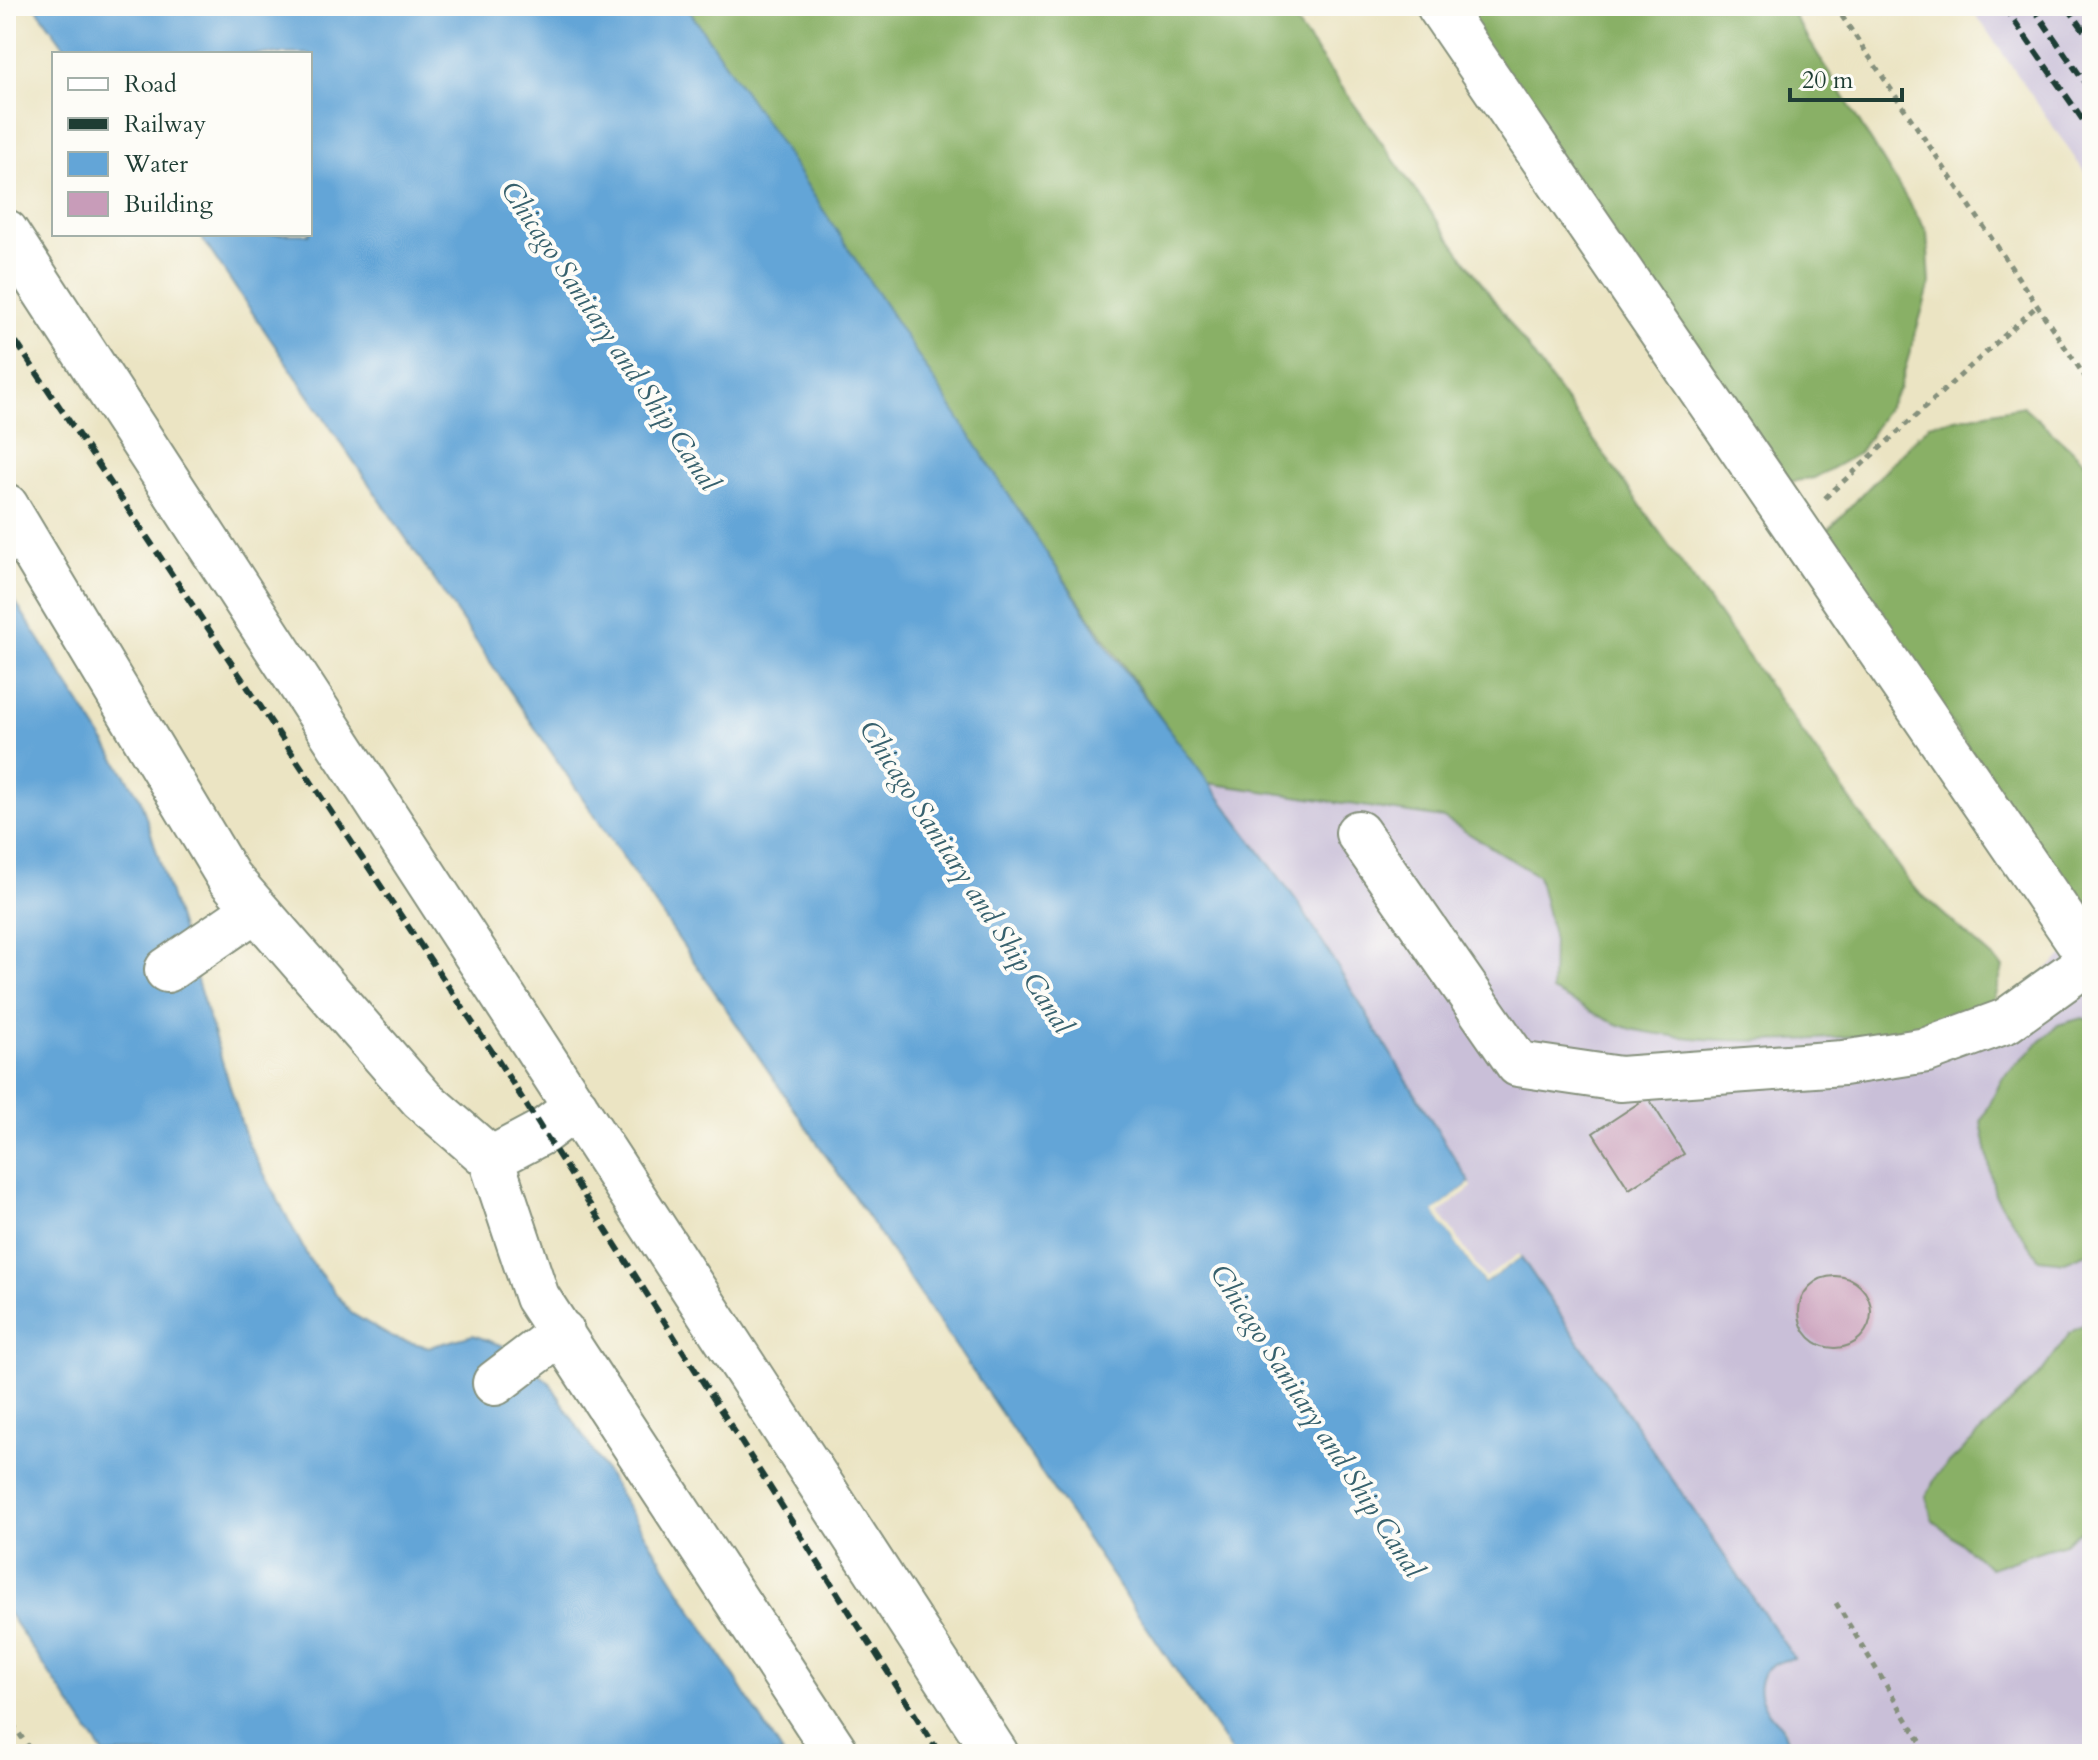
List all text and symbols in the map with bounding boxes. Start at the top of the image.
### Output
legend [52,52,312,236]
scale bar [1790,52,1902,102]
text: 20 m [1802,64,1854,97]
text: Road [124,68,177,101]
text: Railway [124,108,206,141]
text: Water [123,148,188,181]
water label: Chicago Sanitary and Ship Canal [492,173,729,500]
text: Building [124,188,214,221]
water label: Chicago Sanitary and Ship Canal [850,713,1083,1042]
water label: Chicago Sanitary and Ship Canal [1201,1257,1434,1586]

